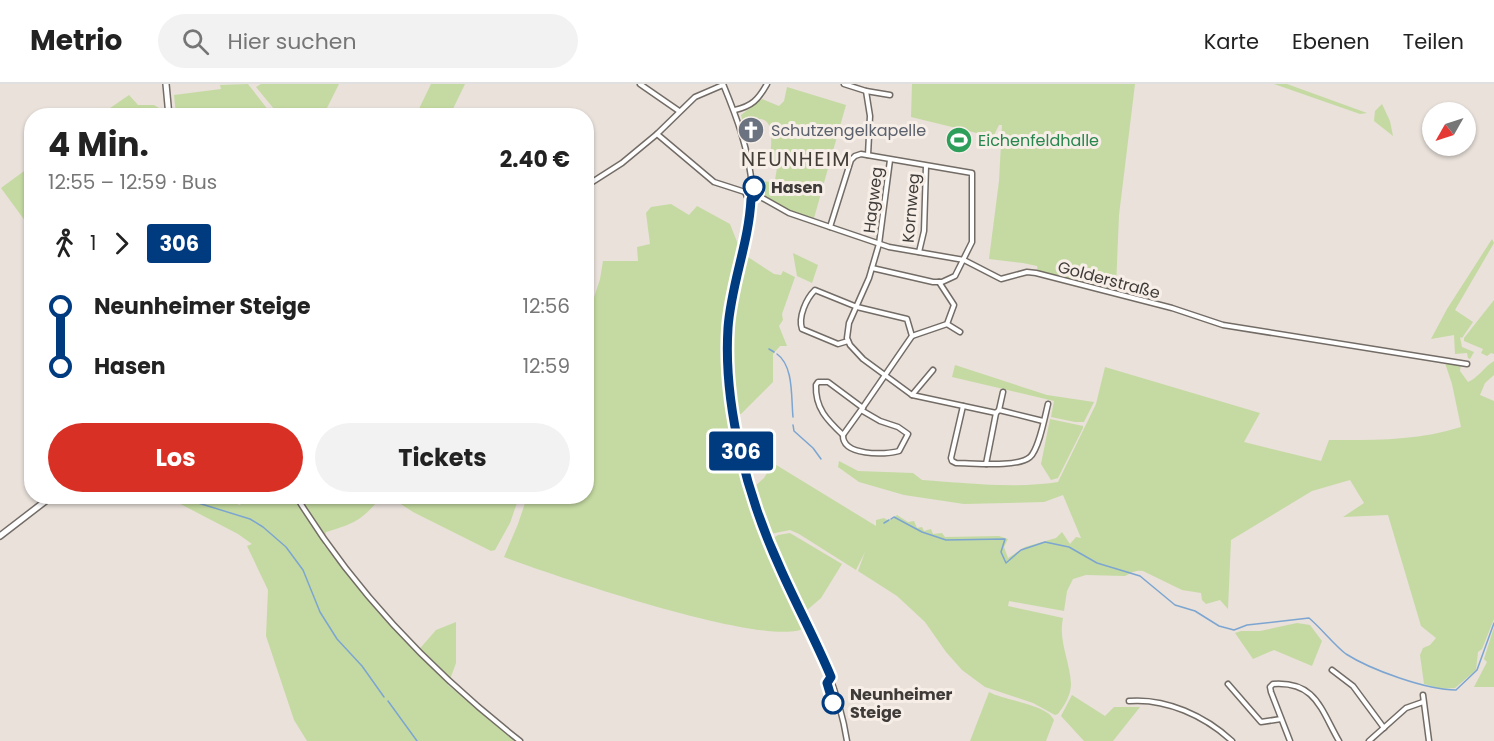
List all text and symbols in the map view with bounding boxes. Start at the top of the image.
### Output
search box [158,14,578,68]
text: Metrio [30,21,122,60]
icon: search [179,25,212,58]
text: Hier suchen [227,26,356,57]
text: Karte [1204,27,1259,56]
text: Ebenen [1292,27,1370,56]
text: Teilen [1403,27,1464,56]
north arrow [1422,102,1476,156]
map controls [1422,102,1476,156]
church icon: Schutzengelkapelle [736,115,766,145]
place label: Schutzengelkapelle [771,119,926,142]
text: 4 Min. [48,121,149,168]
sports icon: Eichenfeldhalle [944,125,974,155]
place label: Eichenfeldhalle [978,129,1099,152]
text: 2.40 € [500,144,570,175]
district label: NEUNHEIM [741,145,851,173]
street label: Hagweg [858,166,888,234]
text: 12:55 – 12:59 · Bus [48,168,217,196]
street label: Kornweg [896,172,926,244]
marker: Hasen [743,176,765,198]
place label: Hasen [771,176,823,199]
icon: walk [48,227,81,260]
icon: forward [105,227,138,260]
text: 1 [90,229,96,257]
text: 306 [159,229,199,258]
street label: Golderstraße [1055,255,1163,305]
text: Neunheimer Steige [94,291,311,322]
text: 12:56 [523,292,570,320]
text: Hasen [94,351,166,382]
text: 12:59 [523,352,570,380]
button: Los [48,423,303,492]
button: Tickets [315,423,570,492]
line badge: 306 [706,432,776,470]
text: 306 [721,437,761,466]
place label: Neunheimer Steige [850,683,953,724]
marker: Neunheimer Steige [822,692,844,714]

